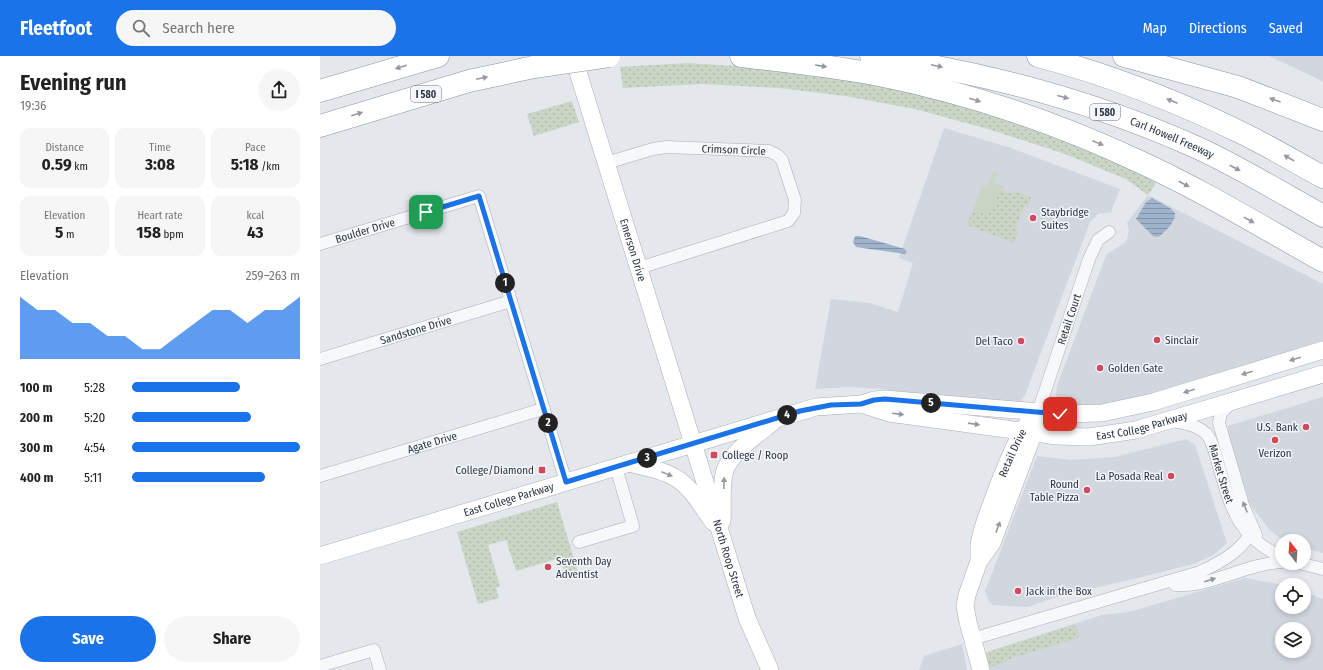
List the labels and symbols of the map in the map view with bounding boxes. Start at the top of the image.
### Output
one-way arrow [815,63,827,69]
one-way arrow [395,64,407,70]
one-way arrow [931,64,943,70]
one-way arrow [476,75,488,81]
road number: I 580 [411,86,441,102]
one-way arrow [1057,94,1069,100]
one-way arrow [970,97,982,103]
one-way arrow [1269,97,1281,103]
one-way arrow [1166,98,1178,105]
road number: I 580 [1090,104,1120,120]
one-way arrow [352,111,364,117]
street label: Carl Howell Freeway [1128,115,1216,162]
one-way arrow [1092,140,1103,146]
street label: Crimson Circle [701,142,766,158]
one-way arrow [1283,155,1295,162]
one-way arrow [1229,165,1241,171]
one-way arrow [1178,181,1190,187]
pin [409,195,443,229]
place label: Staybridge Suites [1041,206,1089,232]
marker: Staybridge Suites [1028,213,1038,223]
street label: Boulder Drive [334,216,396,246]
one-way arrow [1243,216,1255,223]
street label: Emerson Drive [617,217,648,283]
pin: 1 [495,273,515,293]
street label: Retail Court [1055,292,1084,346]
street label: Sandstone Drive [379,313,453,347]
place label: Sinclair [1165,334,1199,347]
place label: Del Taco [975,335,1013,348]
marker: Sinclair [1152,335,1162,345]
marker: Del Taco [1016,336,1026,346]
one-way arrow [1289,356,1301,362]
place label: Golden Gate [1108,362,1163,375]
marker: Golden Gate [1095,363,1105,373]
one-way arrow [1240,370,1252,376]
one-way arrow [1183,388,1195,394]
pin: 5 [921,393,941,413]
pin [1043,397,1077,431]
pin: 4 [777,405,797,425]
street label: East College Parkway [1095,409,1189,443]
one-way arrow [892,411,904,417]
pin: 2 [538,413,558,433]
one-way arrow [968,421,981,427]
place label: U.S. Bank [1257,421,1299,434]
marker: U.S. Bank [1301,422,1311,432]
street label: Retail Drive [996,427,1030,479]
street label: Agate Drive [406,429,458,456]
marker: Verizon [1270,435,1280,445]
street label: Market Street [1206,443,1236,506]
place label: Verizon [1258,447,1292,460]
pin: 3 [637,448,657,468]
place label: College / Roop [722,449,788,462]
marker: College / Roop [709,450,719,460]
place label: College/Diamond [456,464,534,477]
marker: College/Diamond [537,465,547,475]
place label: La Posada Real [1096,470,1163,483]
one-way arrow [661,471,673,477]
marker: La Posada Real [1166,471,1176,481]
one-way arrow [720,477,727,489]
place label: Round Table Pizza [1030,478,1079,504]
street label: East College Parkway [462,480,556,519]
marker: Round Table Pizza [1082,485,1092,495]
one-way arrow [1241,501,1247,513]
street label: North Roop Street [710,518,746,600]
one-way arrow [996,521,1002,533]
north arrow [1275,534,1311,570]
place label: Seventh Day Adventist [556,555,611,581]
marker: Seventh Day Adventist [543,562,553,572]
one-way arrow [1204,577,1216,583]
place label: Jack in the Box [1026,585,1092,598]
marker: Jack in the Box [1013,586,1023,596]

